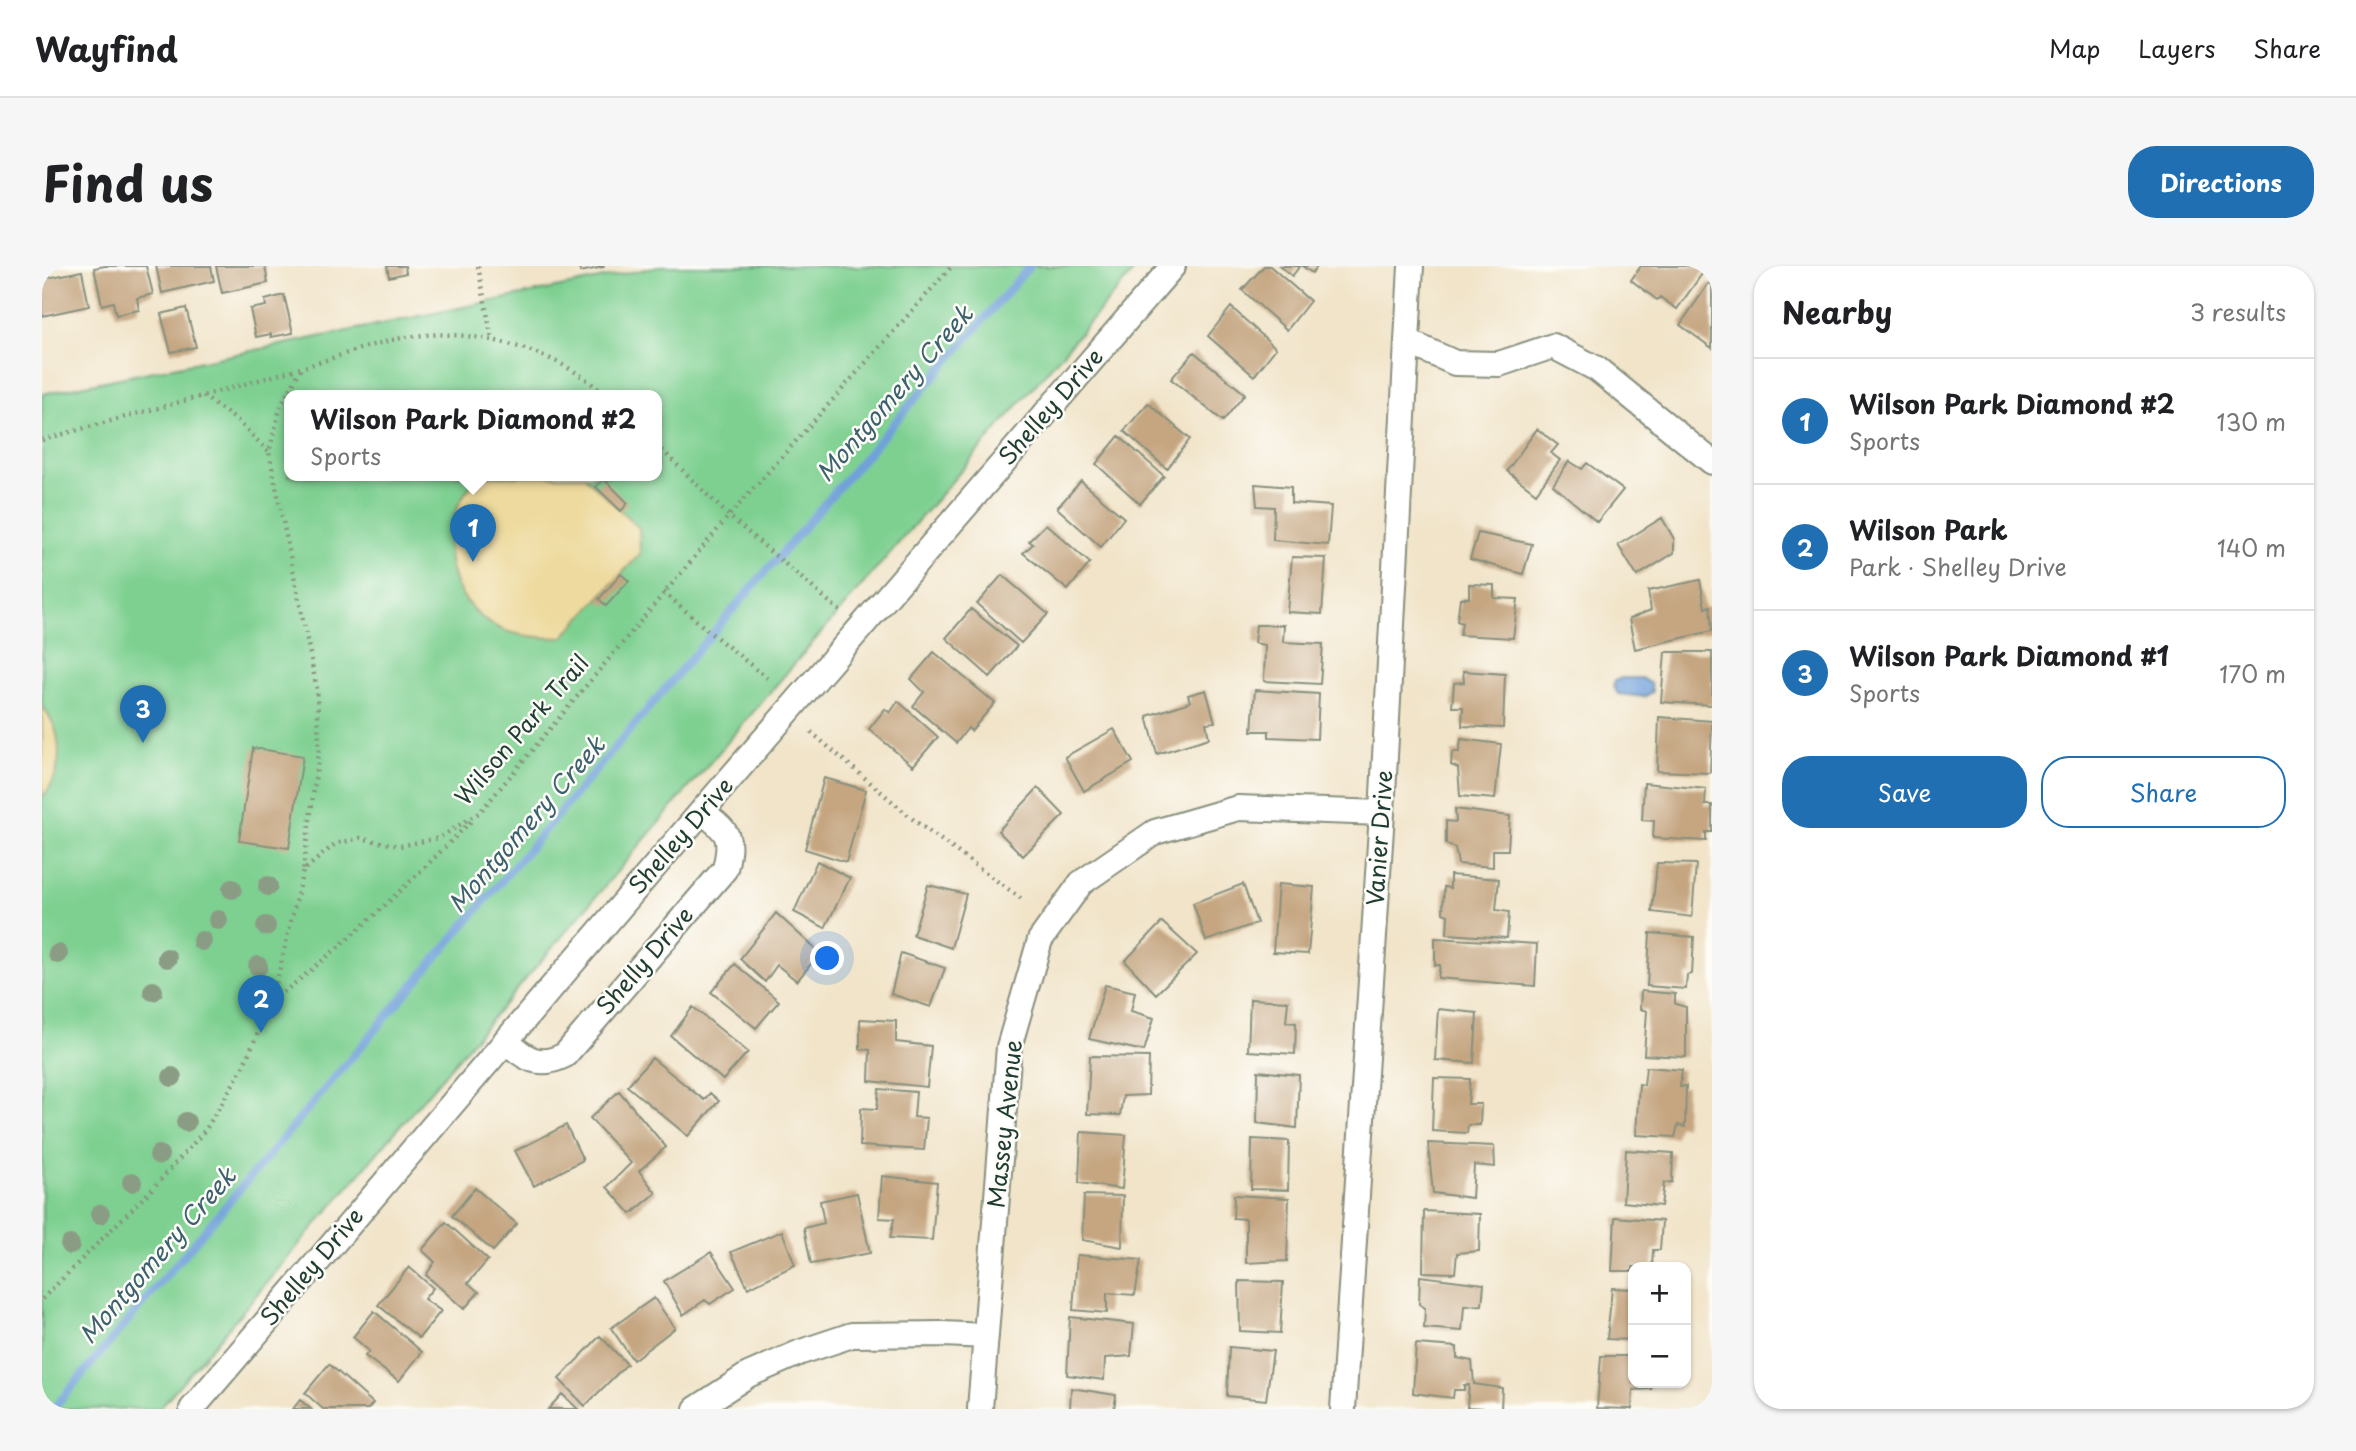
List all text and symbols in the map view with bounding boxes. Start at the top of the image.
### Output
text: Wayfind [35,23,178,73]
text: Map [2049,30,2100,66]
text: Layers [2138,30,2215,66]
text: Share [2253,30,2321,66]
text: Find us [42,145,213,219]
button: Directions [2128,146,2314,218]
text: Nearby [1782,289,1892,334]
text: 3 results [2190,294,2286,329]
water label: Montgomery Creek [807,296,981,489]
street label: Shelley Drive [989,340,1111,472]
text: Wilson Park Diamond #2 [1849,384,2175,423]
popup [284,390,662,481]
text: Wilson Park Diamond #2 [310,399,636,438]
text: 1 [1800,404,1811,439]
text: 130 m [2216,404,2286,439]
text: Sports [1849,423,1920,458]
text: Sports [310,438,381,473]
pin: 1 [450,504,496,562]
text: Wilson Park [1849,510,2008,549]
text: 2 [1797,530,1813,565]
text: 140 m [2217,530,2286,565]
text: Park · Shelley Drive [1849,549,2067,584]
text: Wilson Park Diamond #1 [1849,636,2169,675]
street label: Wilson Park Trail [445,646,596,812]
text: 3 [1797,656,1813,691]
text: 170 m [2219,656,2286,691]
text: Sports [1849,675,1920,710]
pin: 3 [120,685,166,743]
water label: Montgomery Creek [439,727,613,920]
button: Save [1782,756,2027,828]
button: Share [2041,756,2286,828]
street label: Shelley Drive [619,769,741,901]
street label: Vanier Drive [1356,769,1401,907]
street label: Shelly Drive [587,898,701,1022]
your location [810,941,844,975]
pin: 2 [238,975,284,1033]
street label: Massey Avenue [977,1038,1030,1210]
water label: Montgomery Creek [70,1158,244,1351]
street label: Shelley Drive [251,1199,371,1333]
map controls [1628,1262,1691,1388]
button: + [1628,1262,1691,1325]
button: − [1628,1325,1691,1388]

